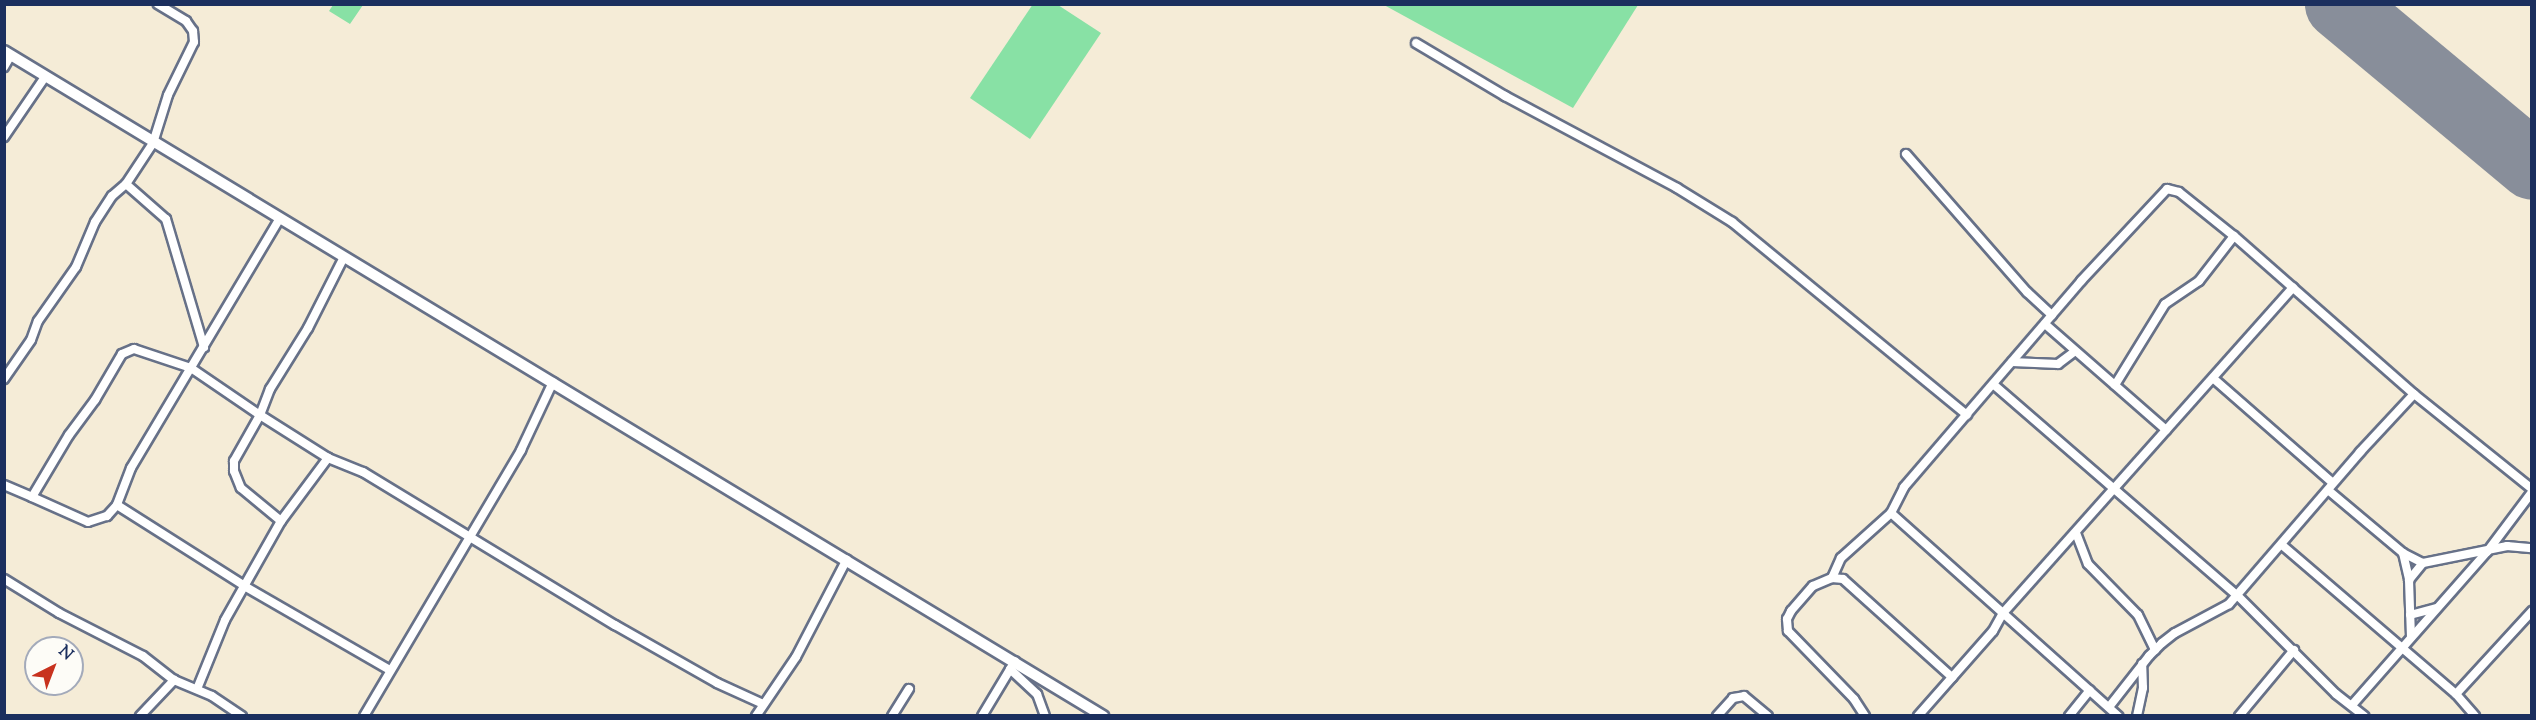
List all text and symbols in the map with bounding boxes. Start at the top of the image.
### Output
north arrow [24,636,84,696]
text: N [53,641,77,667]

